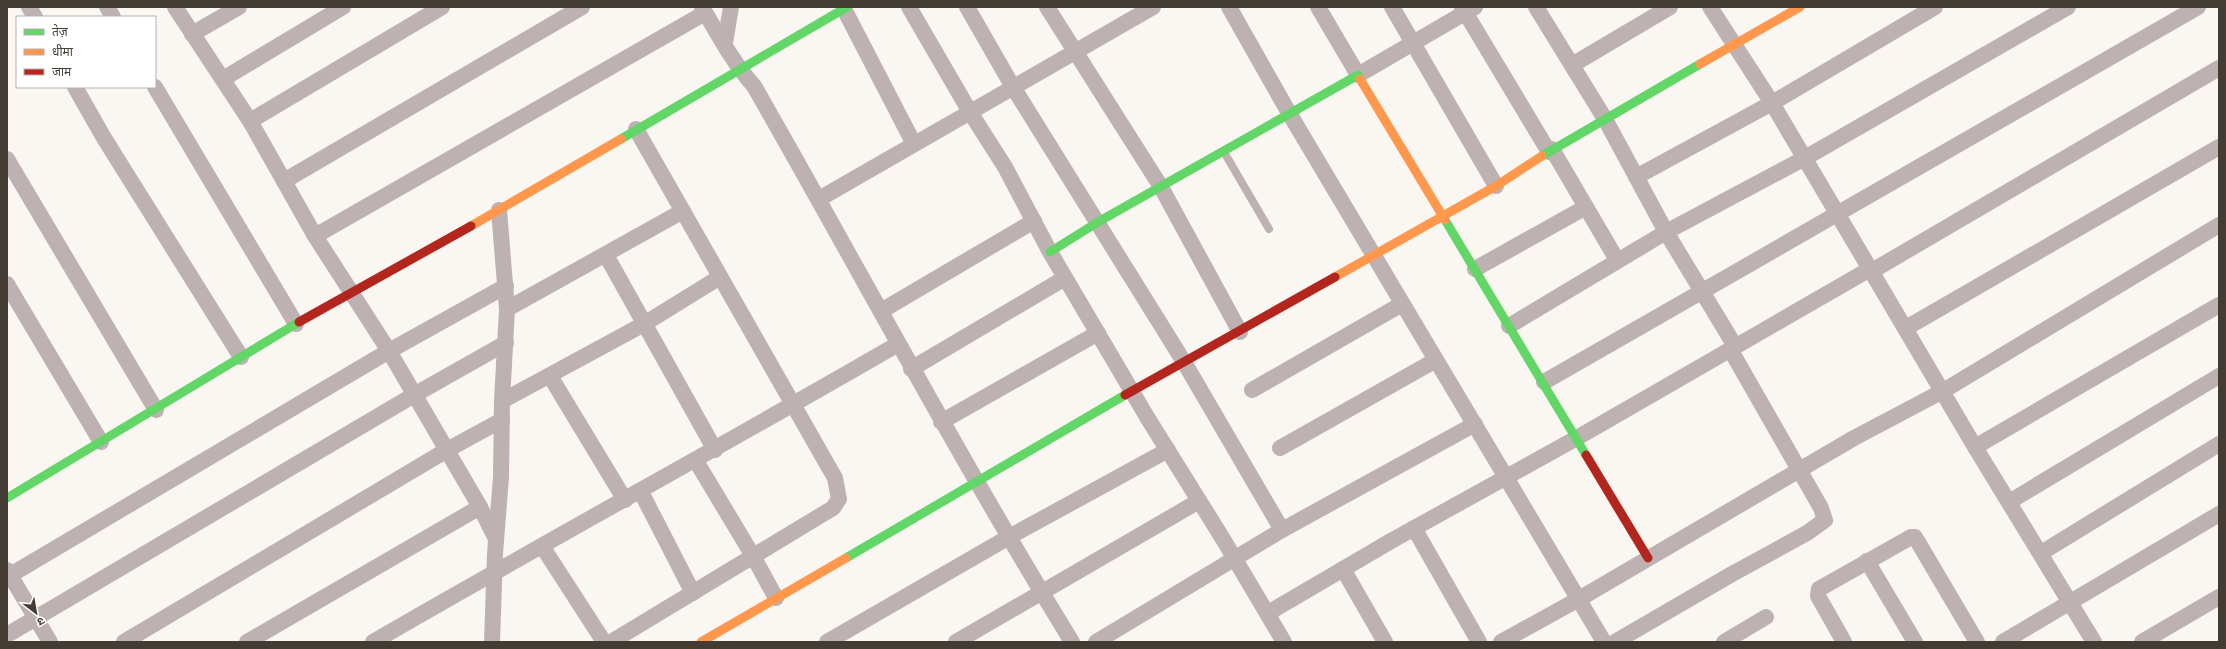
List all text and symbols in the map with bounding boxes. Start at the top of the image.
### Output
legend [16,16,156,88]
text: तेज़ [52,24,69,39]
text: धीमा [52,44,74,59]
text: जाम [52,64,72,79]
north arrow [16,593,56,633]
text: उ [35,615,48,630]

